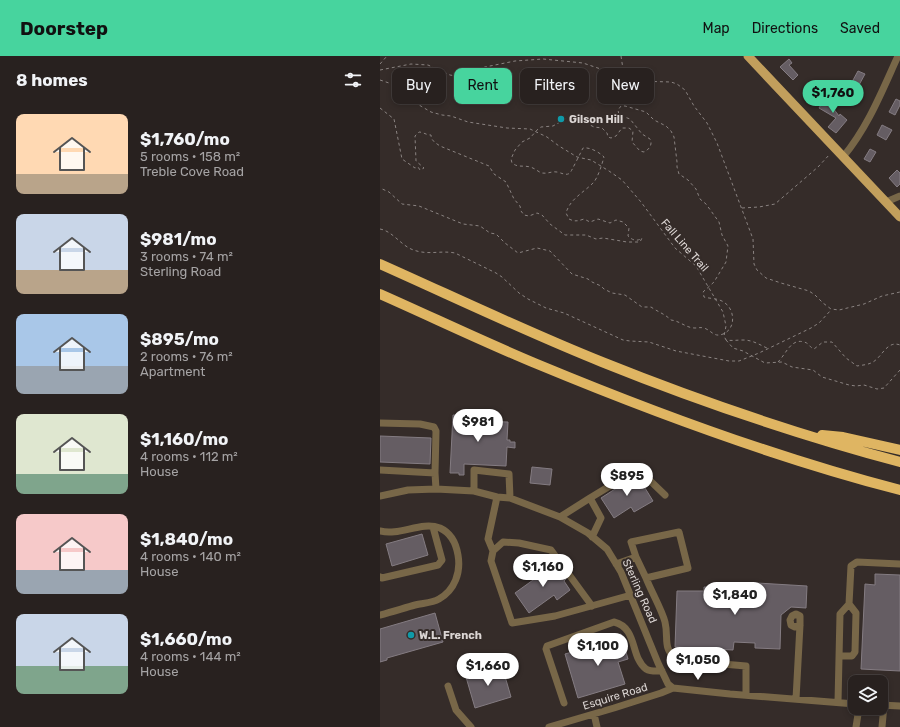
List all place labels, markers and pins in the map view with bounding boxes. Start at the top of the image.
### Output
pin: $1,760 [800,80,866,114]
place label: Gilson Hill [569,113,623,126]
marker: Gilson Hill [556,114,566,124]
pin: $981 [454,409,502,443]
pin: $895 [603,463,651,497]
pin: $1,160 [510,554,576,588]
pin: $1,840 [702,582,768,616]
place label: W.L. French [419,629,482,642]
marker: W.L. French [406,630,416,640]
pin: $1,100 [565,633,631,667]
pin: $1,050 [665,647,731,681]
pin: $1,660 [455,653,521,687]

